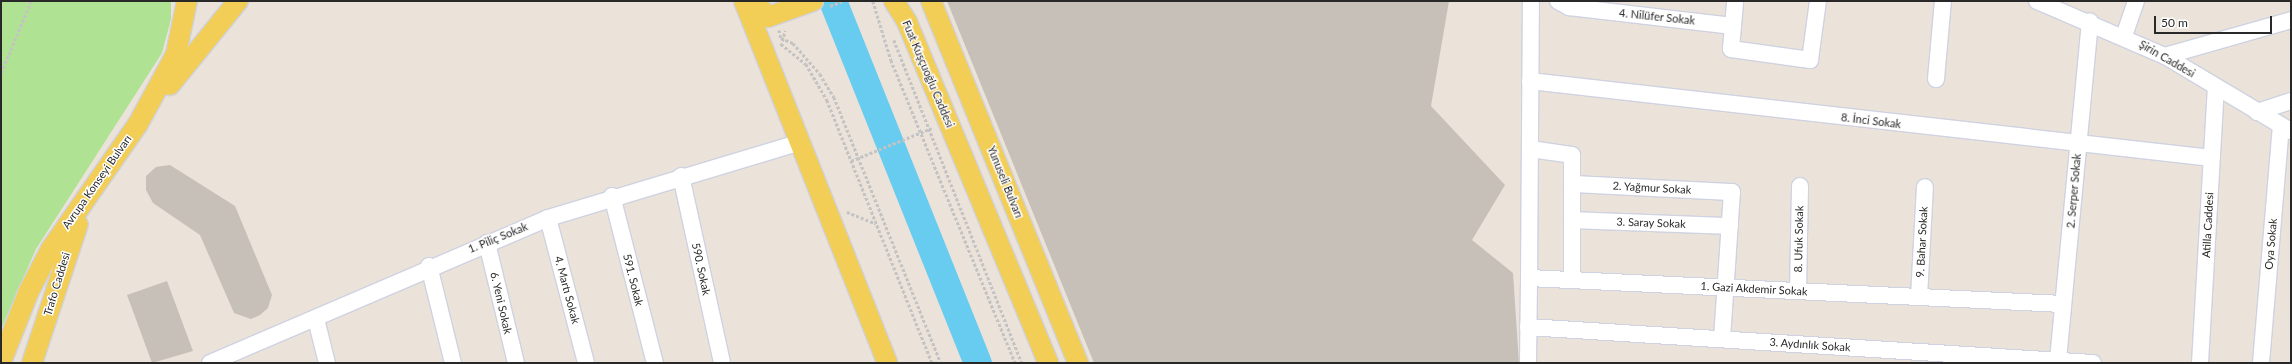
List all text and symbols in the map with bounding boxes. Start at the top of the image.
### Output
street label: 4. Nilüfer Sokak [1618,6,1696,28]
scale bar [2156,8,2274,34]
text: 50 m [2161,15,2188,30]
street label: Fuat Kuşçuoğlu Caddesi [899,18,957,130]
street label: Şirin Caddesi [2137,38,2197,80]
street label: 8. İnci Sokak [1840,111,1902,131]
street label: Avrupa Konseyi Bulvarı [60,133,134,231]
street label: Yunuseli Bulvarı [985,144,1025,220]
street label: 2. Serper Sokak [2064,153,2084,229]
street label: 2. Yağmur Sokak [1612,179,1692,197]
street label: Atilla Caddesi [2200,192,2216,258]
street label: 8. Ufuk Sokak [1792,205,1806,273]
street label: 9. Bahar Sokak [1914,206,1930,278]
street label: 3. Saray Sokak [1616,215,1686,231]
street label: Oya Sokak [2262,218,2280,270]
street label: 1. Piliç Sokak [466,220,530,256]
street label: 590. Sokak [689,242,713,296]
street label: Trafo Caddesi [41,251,73,317]
street label: 591. Sokak [620,253,646,307]
street label: 4. Martı Sokak [552,255,582,325]
street label: 6. Yeni Sokak [487,270,515,336]
street label: 1. Gazi Akdemir Sokak [1700,280,1808,298]
street label: 3. Aydınlık Sokak [1769,336,1851,354]

